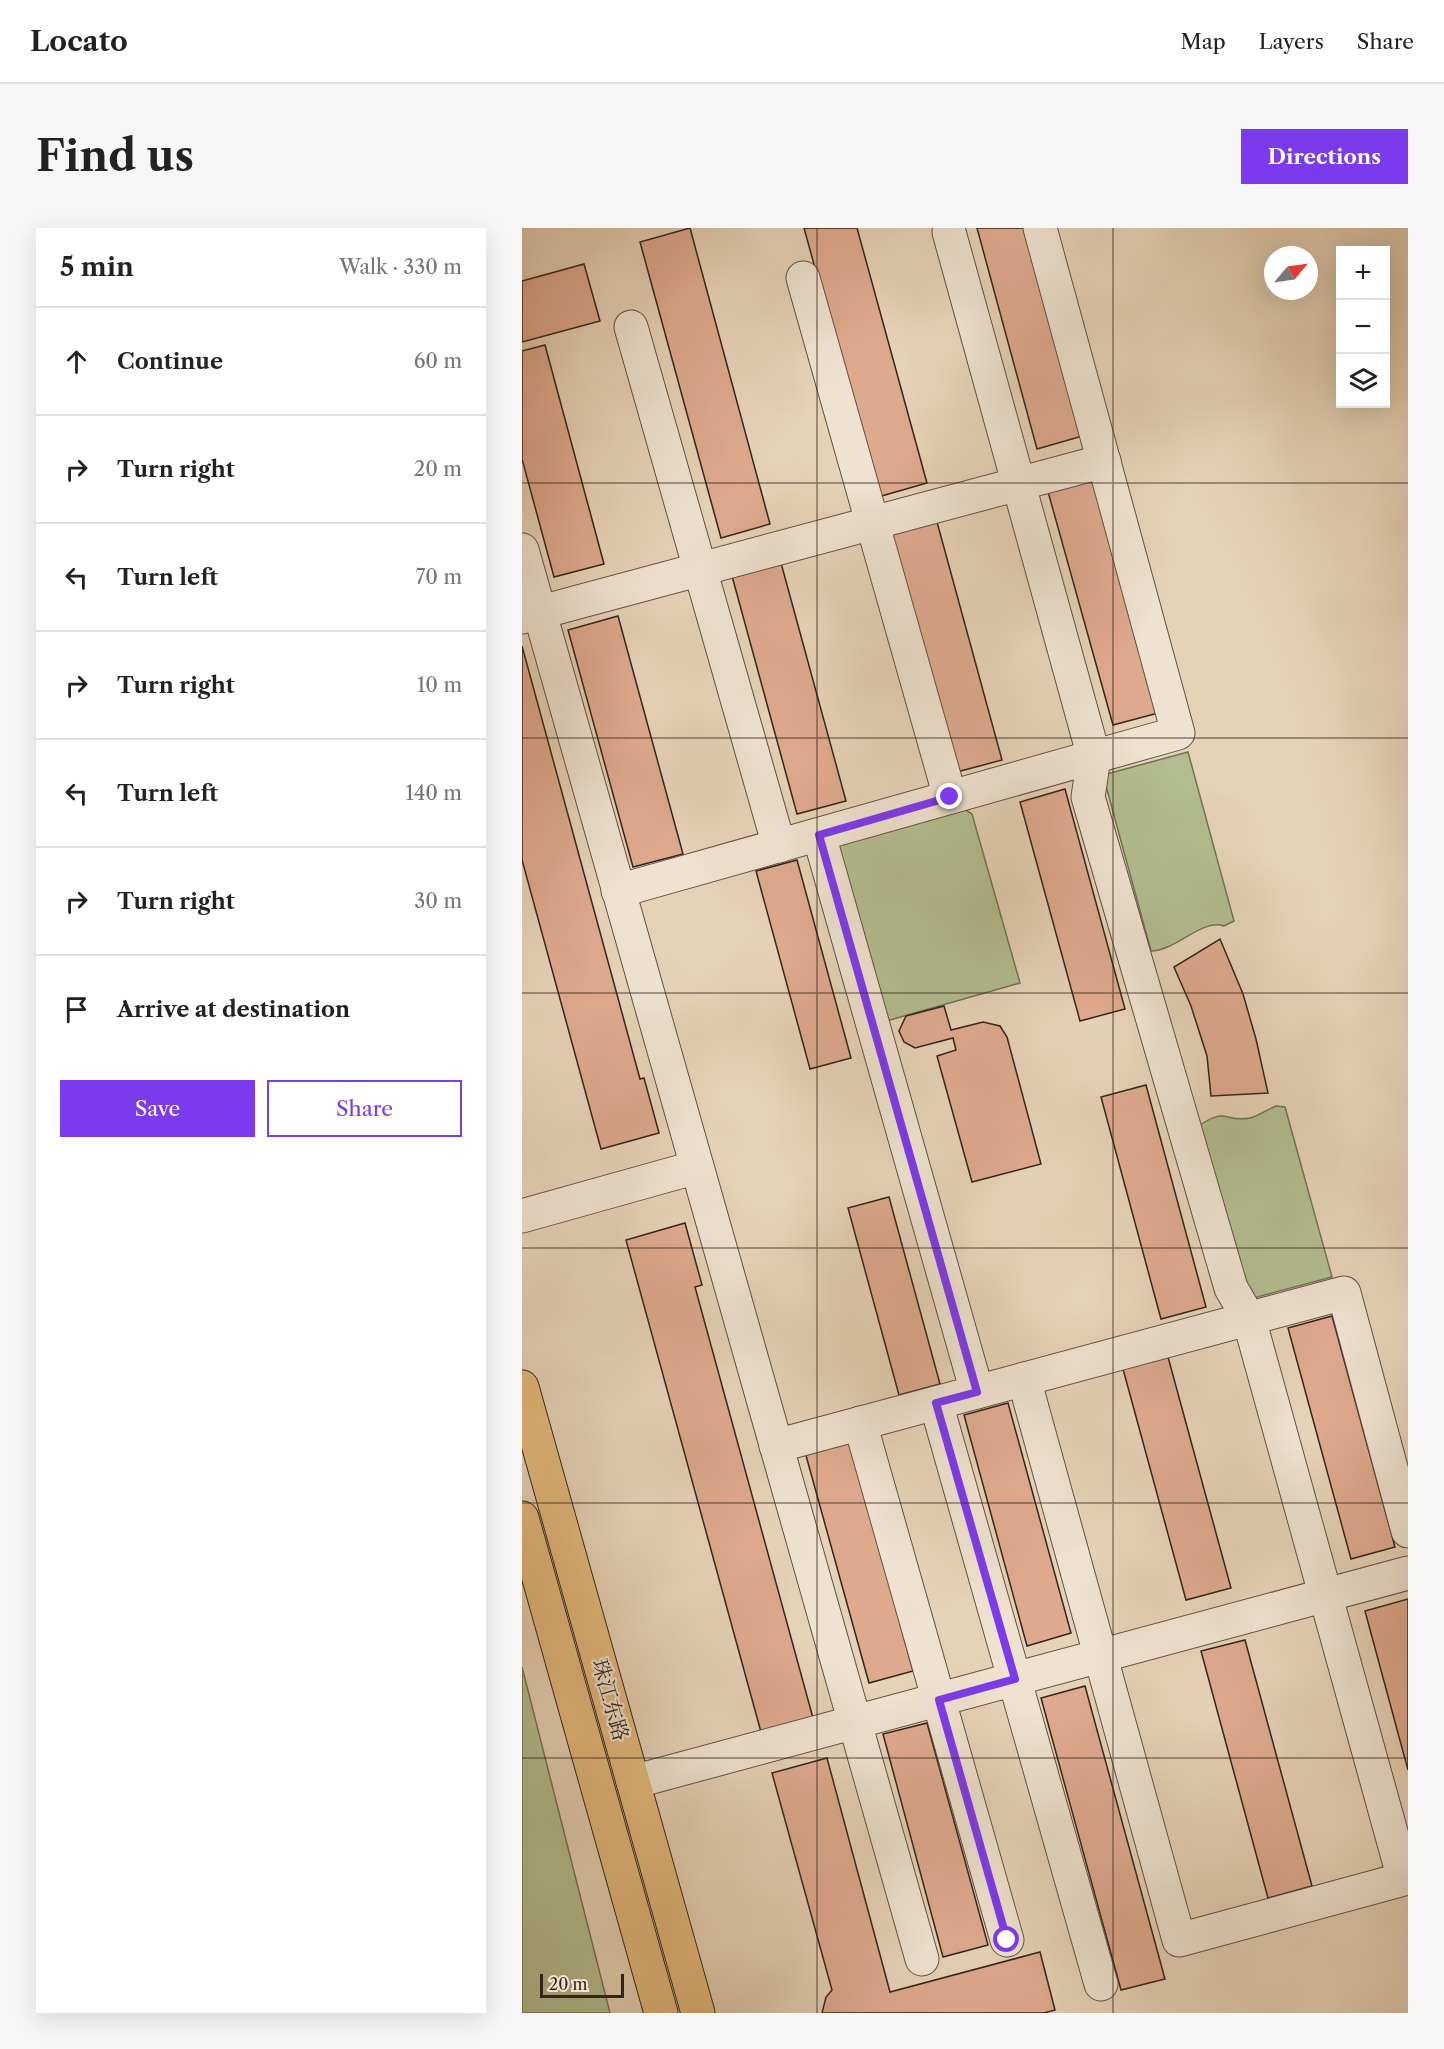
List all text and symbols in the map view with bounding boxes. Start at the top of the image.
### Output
text: Locato [30,24,128,58]
text: Map [1181,29,1226,54]
text: Layers [1259,29,1324,54]
text: Share [1357,29,1414,54]
button: Directions [1241,129,1408,184]
text: Find us [36,130,194,182]
north arrow [1264,246,1318,300]
map controls [1336,246,1390,408]
button: + [1336,246,1390,300]
text: 5 min [60,251,134,283]
text: Walk · 330 m [339,255,462,279]
button: − [1336,300,1390,354]
icon: ahead [60,345,93,378]
text: Continue [117,348,223,375]
text: 60 m [414,349,462,373]
button: layers [1336,354,1390,408]
icon: right [60,453,93,486]
text: Turn right [117,456,235,483]
text: 20 m [414,457,462,481]
icon: left [60,561,93,594]
text: Turn left [117,564,218,591]
text: 70 m [416,565,462,589]
icon: right [60,669,93,702]
text: Turn right [117,672,235,699]
text: 10 m [417,673,462,697]
icon: left [60,777,93,810]
text: Turn left [117,780,218,807]
text: 140 m [405,781,462,805]
route end [936,783,962,809]
icon: right [60,885,93,918]
text: Turn right [117,888,235,915]
text: 30 m [414,889,462,913]
icon: arrive [60,993,93,1026]
text: Arrive at destination [117,996,350,1023]
button: Save [60,1080,255,1137]
button: Share [267,1080,462,1137]
street label: 珠江东路 [587,1656,634,1744]
route start [993,1926,1019,1952]
scale bar [540,1971,624,1998]
text: 20 m [549,1974,588,1994]

